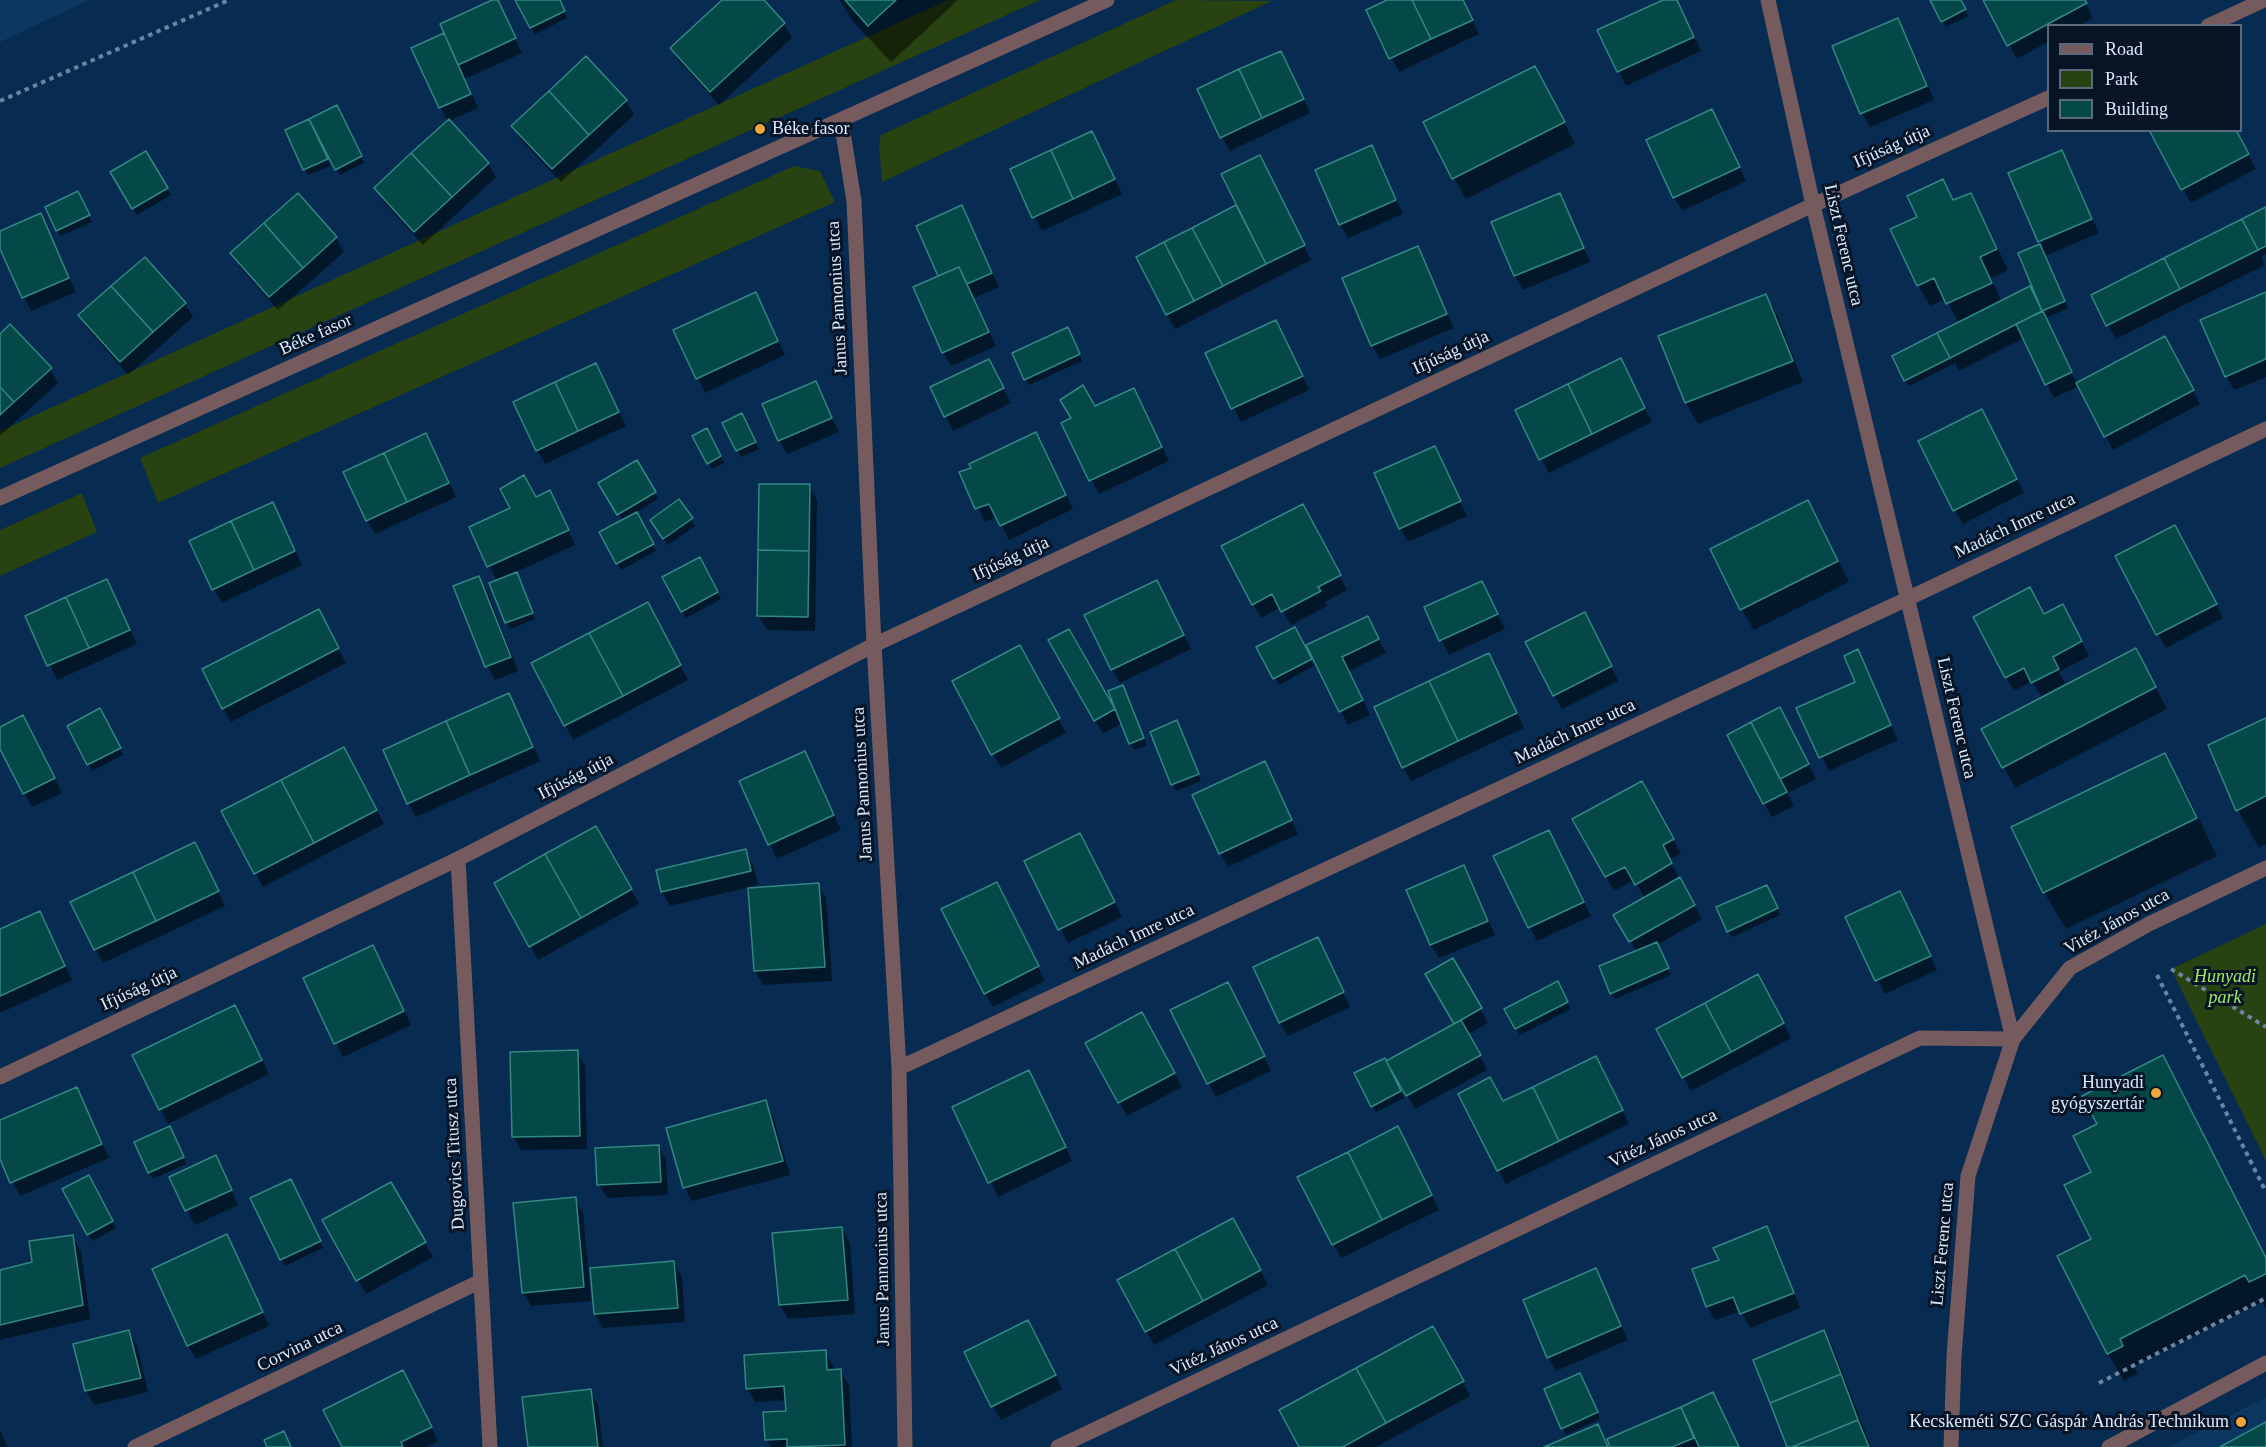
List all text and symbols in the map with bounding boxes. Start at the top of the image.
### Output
legend [2047,24,2242,132]
text: Road [2105,39,2143,59]
text: Park [2105,69,2138,89]
text: Building [2105,99,2168,119]
place label: Béke fasor [772,118,849,140]
street label: Ifjúság útja [1850,121,1934,173]
marker: Béke fasor [753,122,767,136]
street label: Liszt Ferenc utca [1819,182,1867,308]
street label: Janus Pannonius utca [823,221,853,375]
street label: Béke fasor [276,309,356,361]
street label: Ifjúság útja [1410,326,1492,380]
street label: Madách Imre utca [1951,489,2079,563]
street label: Ifjúság útja [970,532,1052,586]
street label: Liszt Ferenc utca [1932,655,1980,781]
street label: Madách Imre utca [1511,695,1639,769]
street label: Janus Pannonius utca [848,707,878,861]
street label: Ifjúság útja [535,749,617,805]
street label: Vitéz János utca [2061,884,2173,960]
street label: Madách Imre utca [1070,900,1198,974]
street label: Ifjúság útja [98,962,180,1016]
park label: Hunyadi park [2194,966,2256,1008]
place label: Hunyadi gyógyszertár [2051,1072,2144,1114]
street label: Dugovics Titusz utca [440,1077,470,1231]
marker: Hunyadi gyógyszertár [2149,1086,2163,1100]
street label: Vitéz János utca [1605,1105,1721,1173]
street label: Liszt Ferenc utca [1927,1181,1959,1307]
street label: Janus Pannonius utca [871,1192,895,1346]
street label: Vitéz János utca [1166,1313,1282,1381]
street label: Corvina utca [254,1317,346,1377]
place label: Kecskeméti SZC Gáspár András Technikum [1909,1411,2229,1433]
marker: Kecskeméti SZC Gáspár András Technikum [2234,1415,2248,1429]

